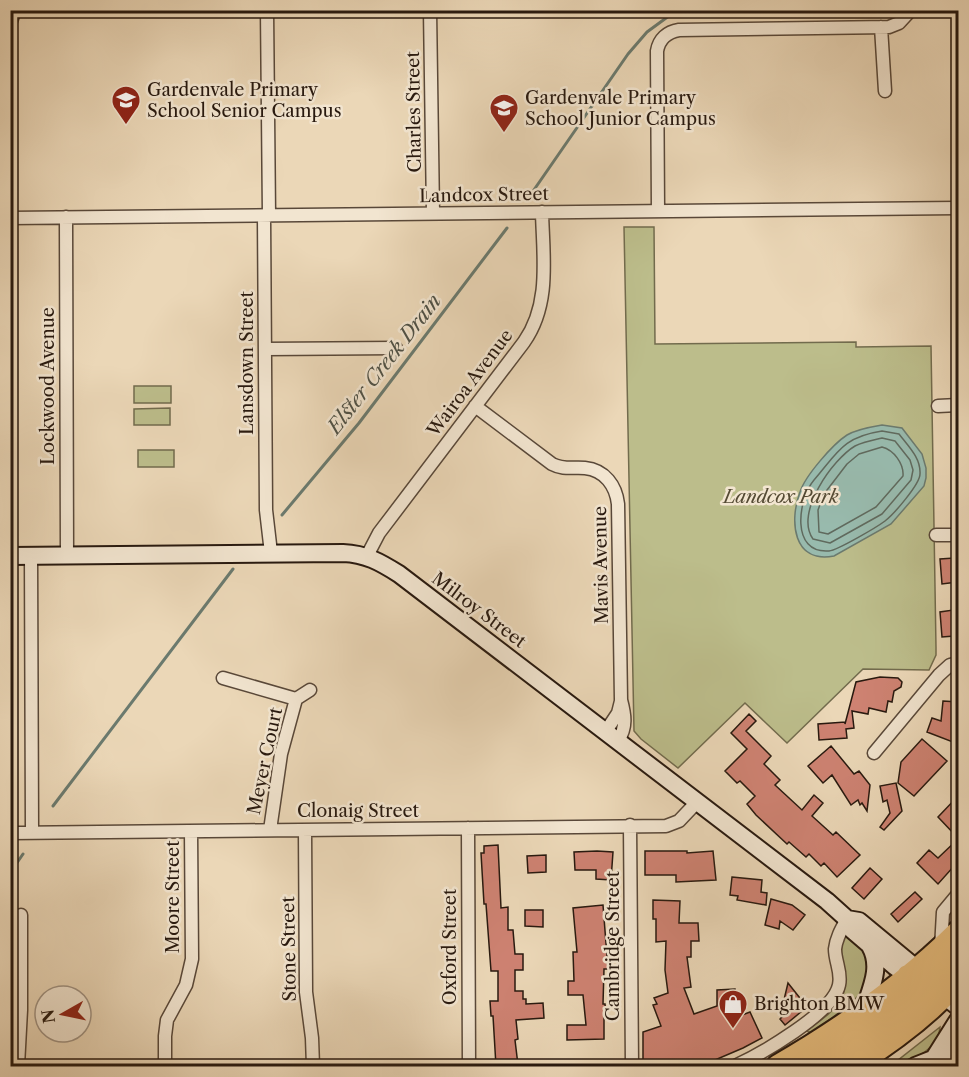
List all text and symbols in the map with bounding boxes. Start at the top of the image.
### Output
street label: Charles Street [402,51,426,173]
place label: Gardenvale Primary School Senior Campus [147,79,342,122]
school or university icon: Gardenvale Primary School Senior Campus [110,84,142,126]
place label: Gardenvale Primary School Junior Campus [525,87,716,130]
school or university icon: Gardenvale Primary School Junior Campus [488,92,520,134]
street label: Landcox Street [419,183,550,207]
water label: Elster Creek Drain [321,289,446,440]
street label: Lansdown Street [236,290,258,435]
street label: Lockwood Avenue [37,307,59,465]
street label: Wairoa Avenue [422,325,518,442]
park label: Landcox Park [721,486,839,508]
street label: Mavis Avenue [589,506,613,624]
street label: Milroy Street [428,567,531,653]
street label: Meyer Court [243,705,287,817]
street label: Clonaig Street [297,800,420,822]
street label: Moore Street [162,840,184,954]
street label: Cambridge Street [602,870,624,1021]
street label: Oxford Street [439,888,461,1005]
street label: Stone Street [277,896,301,1002]
north arrow [33,984,93,1044]
shop icon: Brighton BMW [717,988,749,1030]
place label: Brighton BMW [754,993,885,1015]
text: N [37,1008,59,1025]

